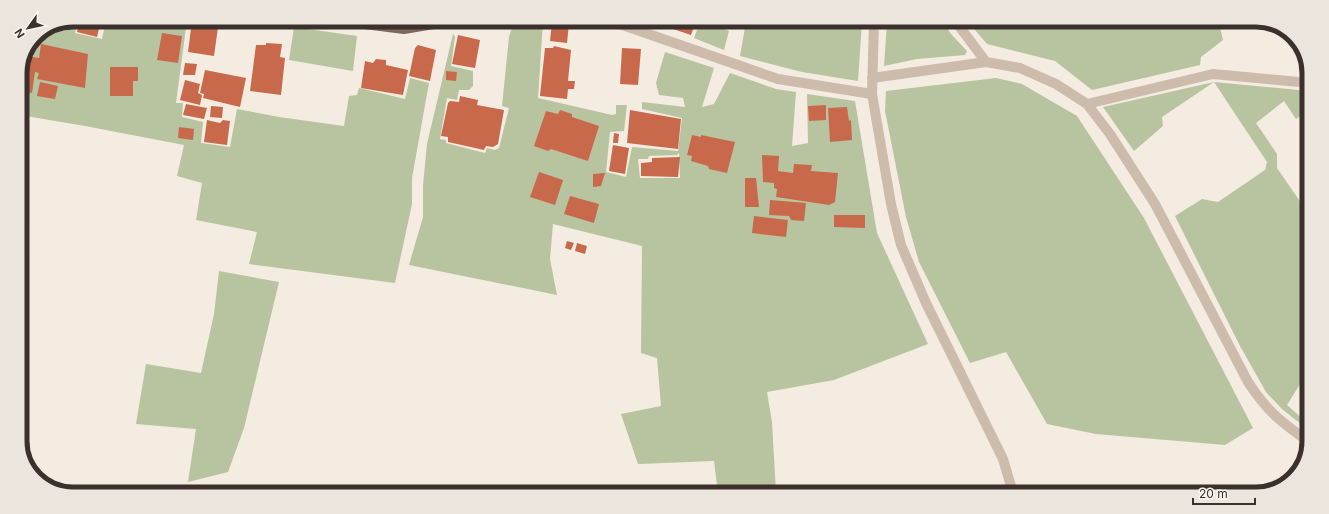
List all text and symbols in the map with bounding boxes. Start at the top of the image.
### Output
north arrow [8,8,48,48]
text: N [11,26,28,41]
scale bar [1193,480,1255,506]
text: 20 m [1199,486,1228,501]

